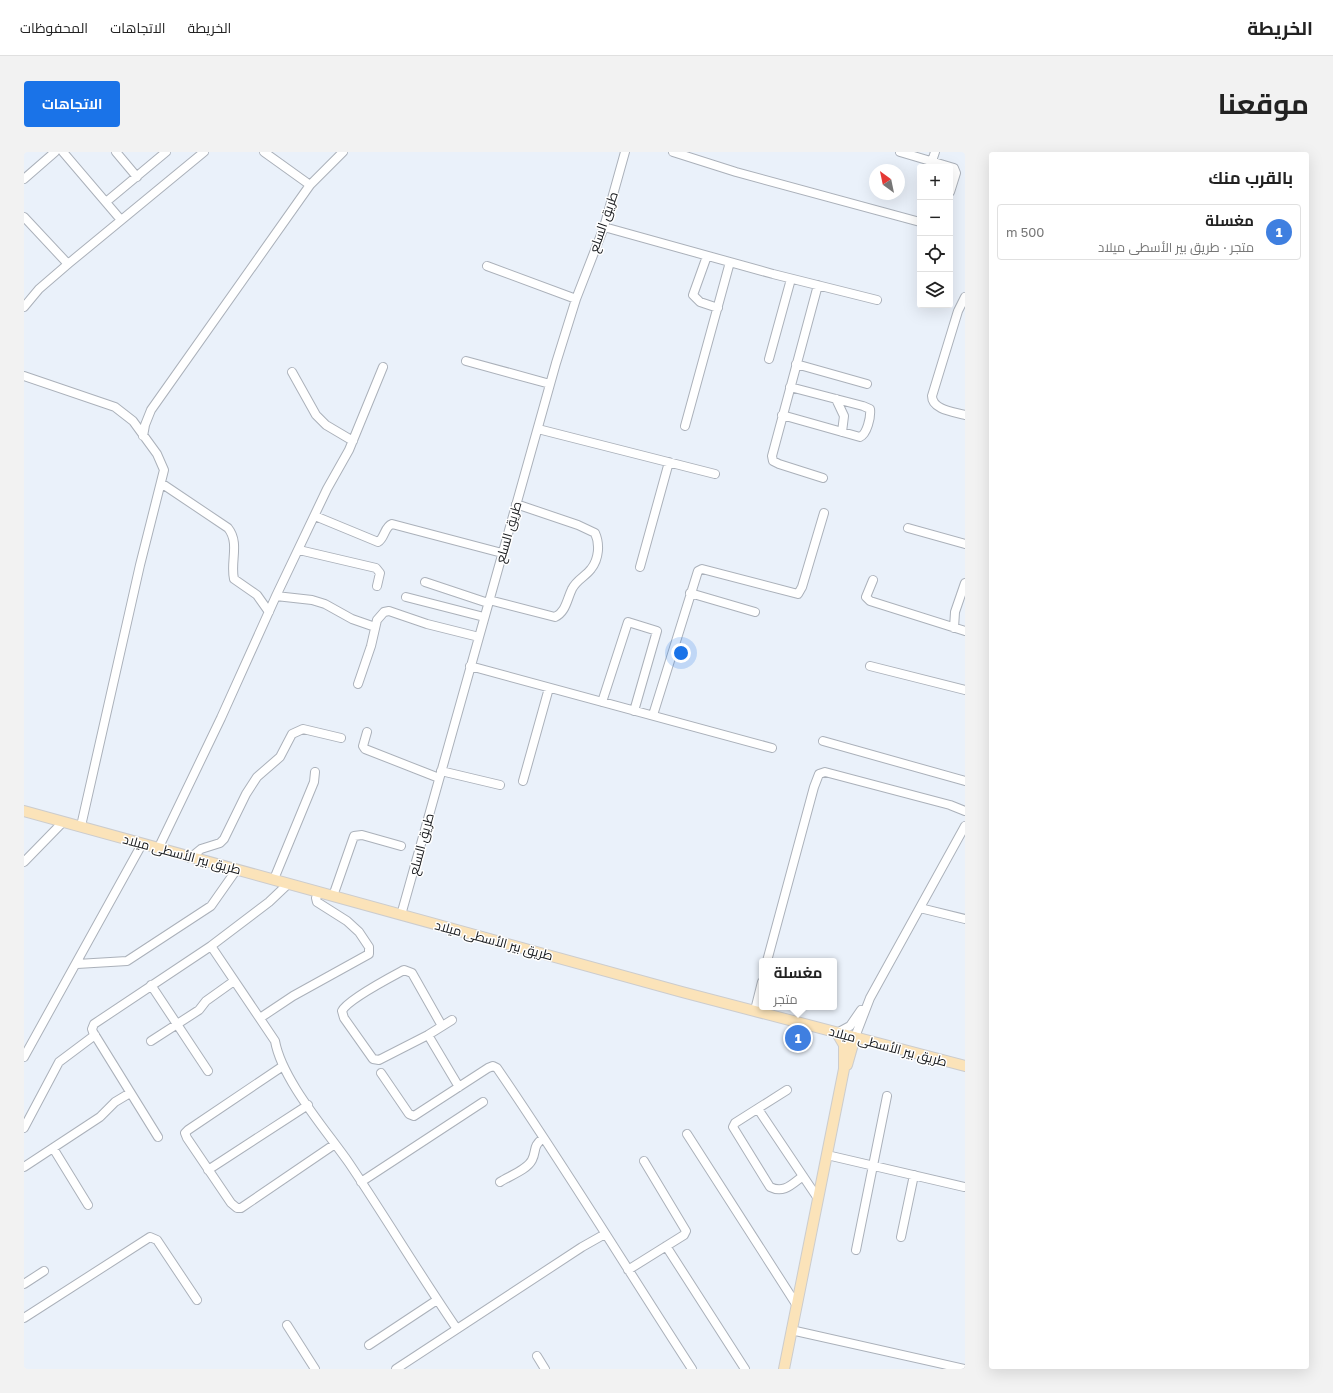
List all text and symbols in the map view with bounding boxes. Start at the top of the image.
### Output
text: الخريطة [1247,16,1313,39]
text: المحفوظات [20,19,88,36]
text: الاتجاهات [110,19,166,36]
text: الخريطة [188,19,231,36]
button: الاتجاهات [24,81,120,127]
text: موقعنا [1218,87,1309,120]
north arrow [869,164,905,200]
map controls [917,164,953,308]
button: + [917,164,953,200]
text: بالقرب منك [1209,167,1293,188]
street label: طريق السلع [585,189,622,255]
button: − [917,200,953,236]
text: مغسلة [1205,211,1254,229]
text: 500 m [1006,224,1044,240]
text: 1 [1276,224,1282,240]
button: locate [917,236,953,272]
text: متجر · طريق بير الأسطى ميلاد [1098,239,1254,255]
button: layers [917,272,953,308]
street label: طريق السلع [492,499,525,565]
your location [671,643,691,663]
street label: طريق السلع [405,811,438,877]
street label: طريق بير الأسطى ميلاد [121,831,243,877]
street label: طريق بير الأسطى ميلاد [433,917,555,963]
popup [759,958,837,1010]
text: مغسلة [774,963,822,981]
text: متجر [774,991,798,1007]
pin: 1 [785,1023,811,1053]
street label: طريق بير الأسطى ميلاد [827,1023,949,1069]

